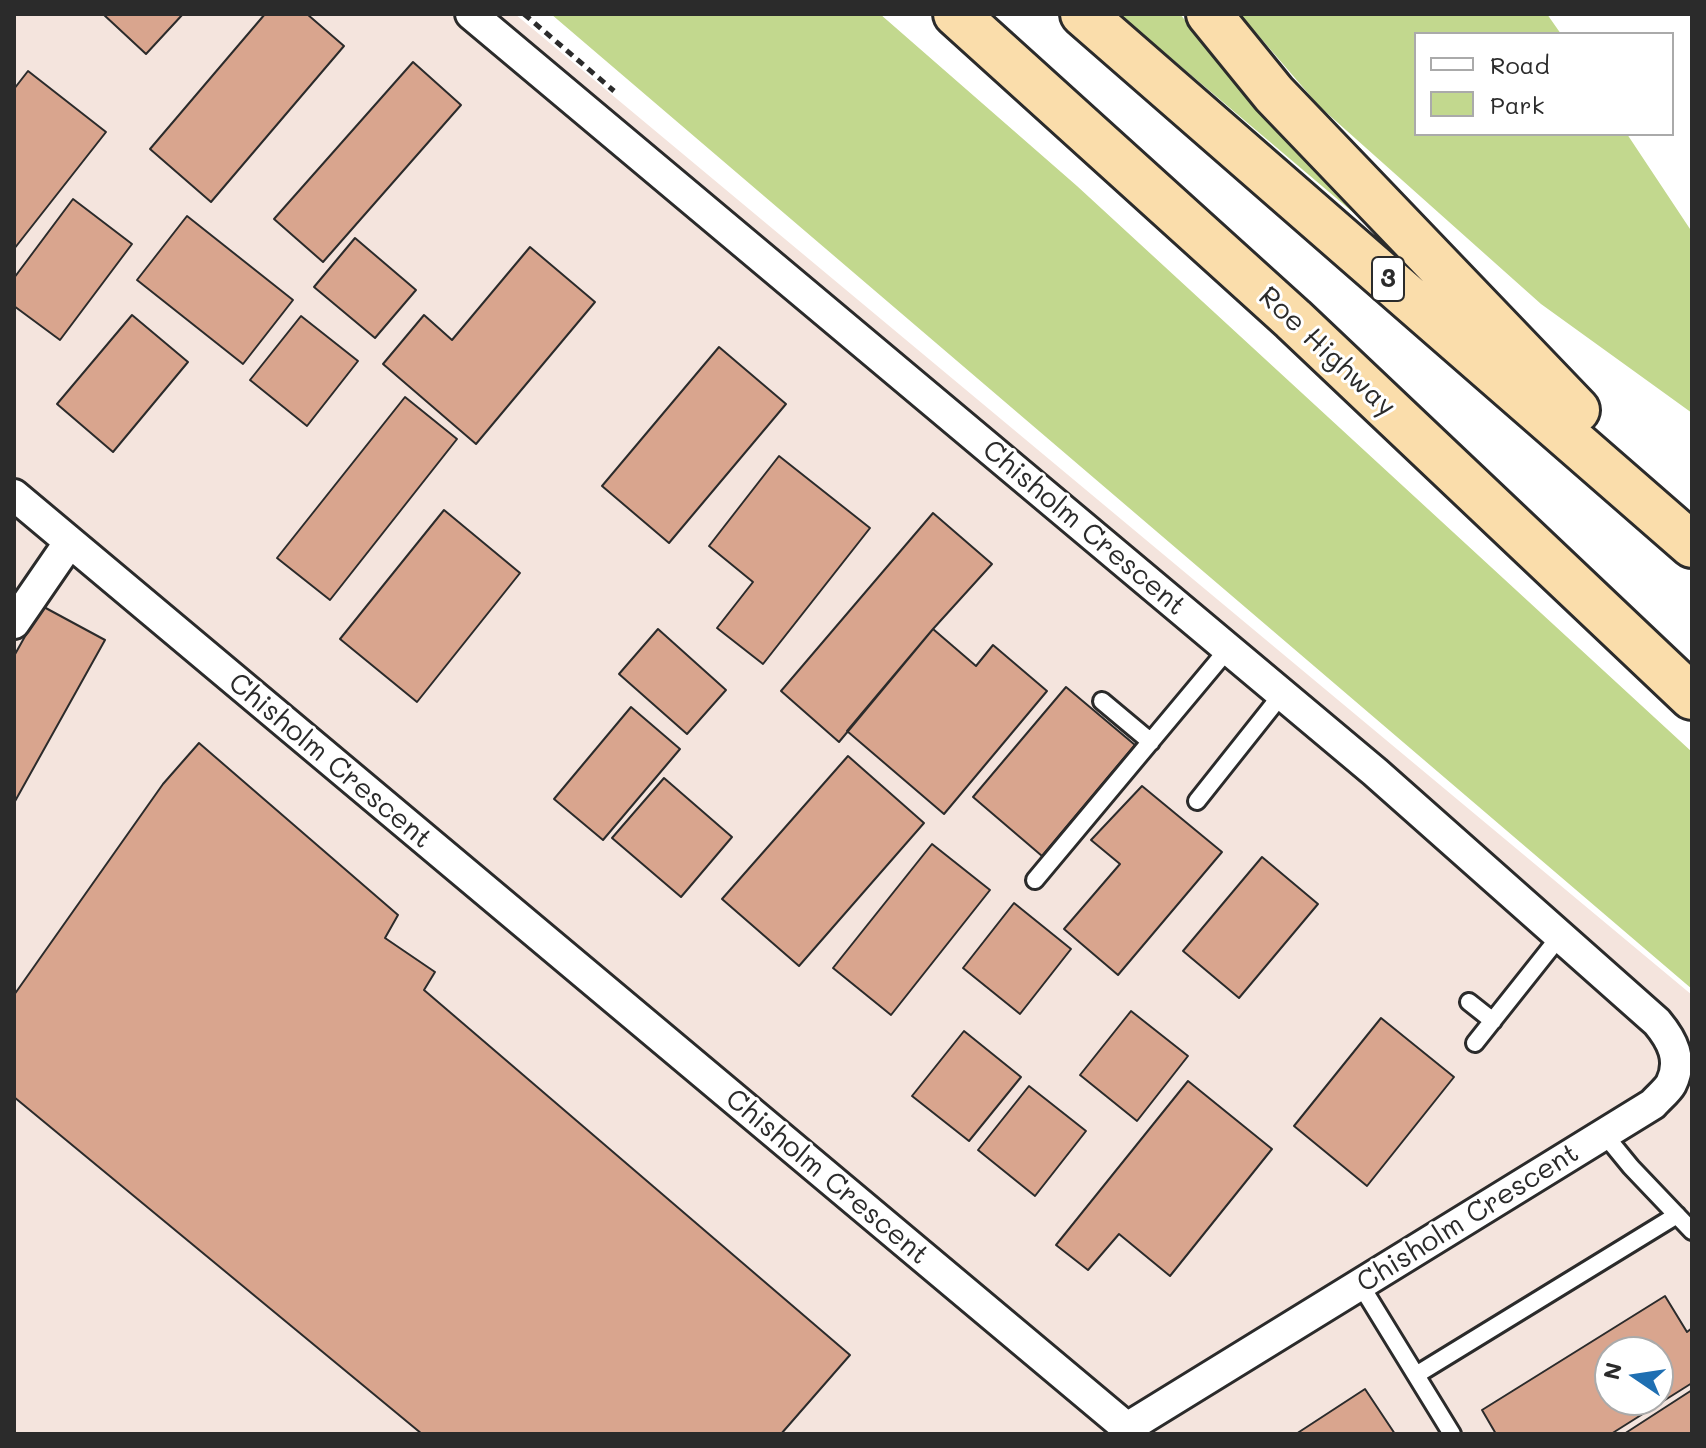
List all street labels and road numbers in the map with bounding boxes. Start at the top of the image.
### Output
road number: 3 [1372,257,1404,301]
street label: Roe Highway [1251,280,1403,424]
street label: Chisholm Crescent [975,433,1193,623]
street label: Chisholm Crescent [221,666,439,856]
street label: Chisholm Crescent [718,1082,936,1272]
street label: Chisholm Crescent [1351,1136,1585,1300]

